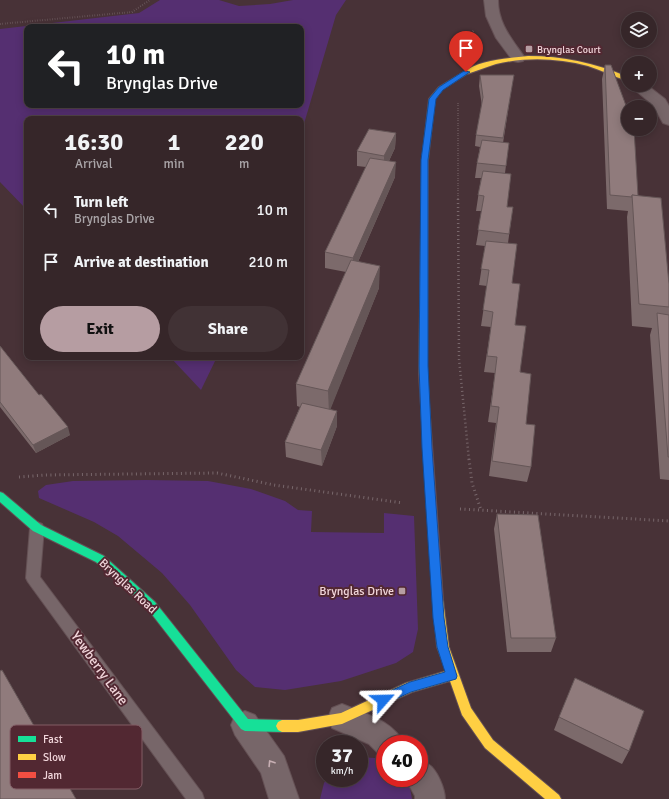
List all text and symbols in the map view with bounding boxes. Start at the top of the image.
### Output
map controls [621,12,657,136]
button: layers [621,12,657,48]
pin [449,31,483,72]
icon: arrive [455,37,477,59]
text: 10 m [106,38,165,72]
icon: left [40,40,92,92]
marker: Brynglas Court [524,44,534,54]
place label: Brynglas Court [537,44,601,56]
button: + [621,56,657,92]
text: Brynglas Drive [106,72,218,94]
button: − [621,100,657,136]
text: 16:30 [64,127,123,157]
text: 1 [168,127,180,157]
text: 220 [225,127,264,157]
text: Arrival [75,156,112,172]
text: min [164,156,185,172]
text: m [239,156,249,172]
text: Turn left [74,193,128,211]
icon: left [40,199,62,221]
text: 10 m [257,201,288,219]
text: Brynglas Drive [74,211,155,227]
icon: arrive [40,251,62,273]
text: Arrive at destination [74,253,209,271]
text: 210 m [248,253,288,271]
button: Exit [40,306,160,352]
button: Share [168,306,288,352]
street label: Brynglas Road [96,556,160,617]
place label: Brynglas Drive [319,584,394,599]
marker: Brynglas Drive [397,586,407,596]
street label: Yewberry Lane [67,628,132,708]
position arrow [362,679,404,721]
legend [10,725,142,789]
text: Fast [43,733,63,746]
speed limit sign: 40 [376,735,428,787]
text: 37 [331,743,353,768]
text: Slow [43,751,66,764]
one-way arrow [268,760,275,767]
text: km/h [331,765,353,777]
text: Jam [43,769,62,782]

